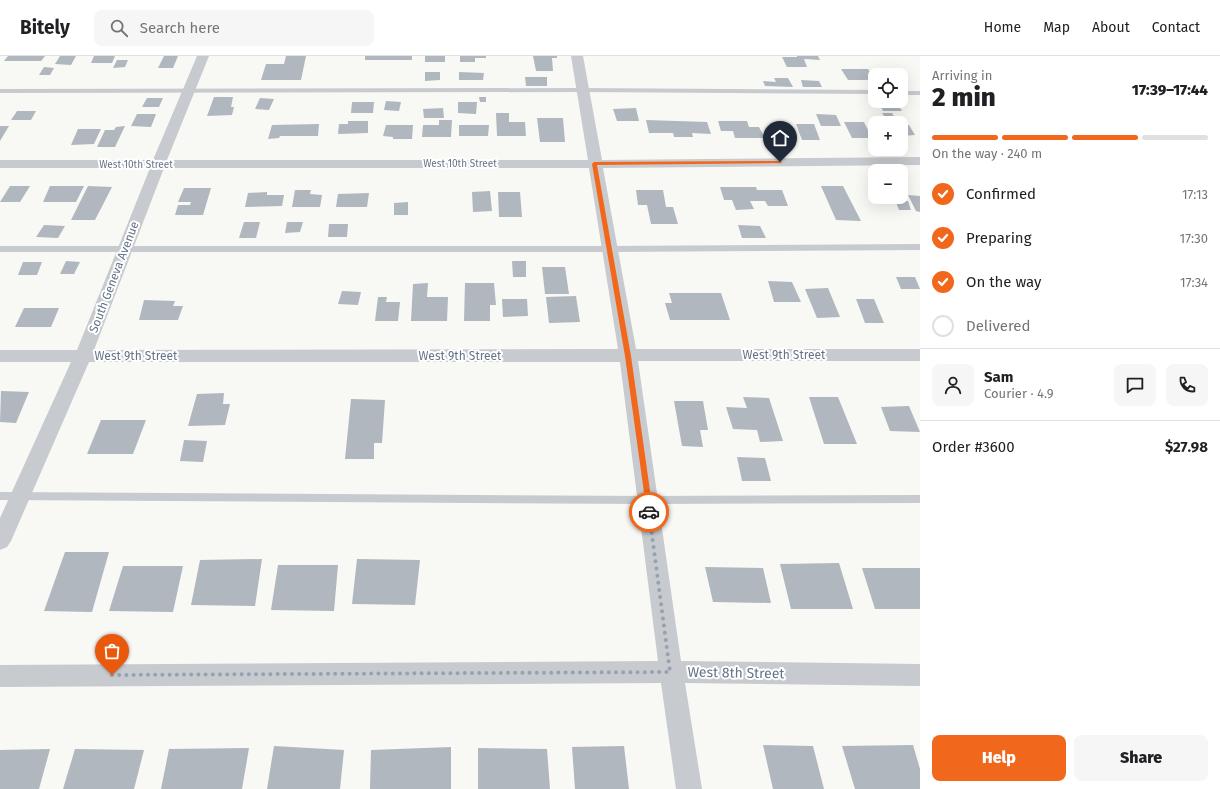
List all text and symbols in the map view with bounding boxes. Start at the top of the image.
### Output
search box [94,10,374,46]
text: Bitely [20,16,70,39]
icon: search [108,17,130,39]
text: Search here [140,19,220,37]
text: Home [984,19,1021,36]
text: Map [1043,19,1070,36]
text: About [1092,19,1130,36]
text: Contact [1152,19,1200,36]
map controls [868,68,908,204]
button: locate [868,68,908,108]
text: Arriving in [932,68,992,83]
text: 17:39–17:44 [1132,81,1208,99]
text: 2 min [932,82,996,113]
button: + [868,116,908,156]
pin [763,121,797,162]
icon: home [769,127,791,149]
text: On the way · 240 m [932,146,1042,161]
street label: West 10th Street [423,158,497,170]
street label: West 10th Street [99,159,173,171]
button: − [868,164,908,204]
icon: check [932,183,954,205]
text: Confirmed [966,185,1036,203]
text: 17:13 [1182,187,1208,202]
street label: South Geneva Avenue [86,219,142,335]
icon: check [932,227,954,249]
text: Preparing [966,229,1031,247]
text: 17:30 [1180,231,1208,246]
icon: check [932,271,954,293]
text: On the way [966,273,1041,291]
text: 17:34 [1180,275,1208,290]
text: Delivered [966,317,1030,335]
street label: West 9th Street [743,348,826,362]
street label: West 9th Street [95,349,178,363]
street label: West 9th Street [419,349,502,363]
button: person [932,364,974,406]
button: chat [1114,364,1156,406]
button: phone [1166,364,1208,406]
text: Sam [984,368,1013,386]
text: Courier · 4.9 [984,386,1054,401]
text: Order #3600 [932,438,1015,456]
text: $27.98 [1165,438,1208,456]
courier [629,492,669,532]
icon: car [638,501,660,523]
pin [95,634,129,675]
icon: bag [101,640,123,662]
street label: West 8th Street [687,664,786,682]
button: Help [932,735,1066,781]
button: Share [1074,735,1208,781]

